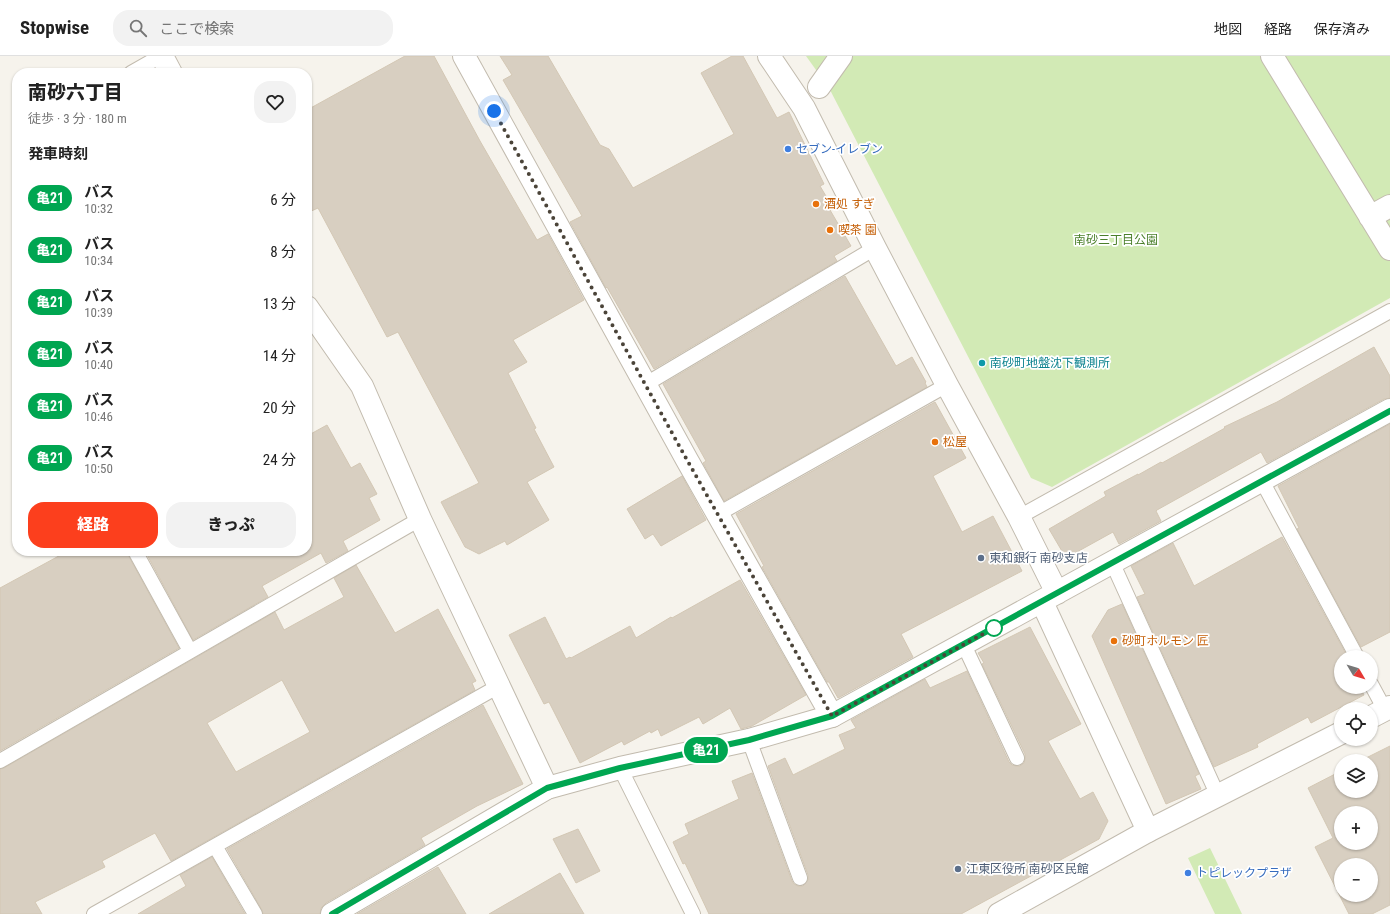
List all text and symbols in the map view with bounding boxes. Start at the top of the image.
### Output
search box [113,10,393,46]
text: Stopwise [20,16,89,39]
icon: search [127,17,149,39]
text: ここで検索 [159,20,234,38]
text: 地図 [1214,21,1242,37]
text: 経路 [1264,21,1292,37]
text: 保存済み [1314,21,1370,37]
text: 南砂六丁目 [28,81,123,104]
button: heart [254,81,296,123]
your location [484,101,504,121]
text: 徒歩 · 3 分 · 180 m [28,111,127,126]
place label: セブン-イレブン [796,142,883,156]
marker: セブン-イレブン [783,144,793,154]
text: 発車時刻 [28,145,88,163]
text: バス [84,183,114,201]
text: 亀21 [36,190,64,206]
text: 6 分 [270,191,296,209]
place label: 酒処 すぎ [824,197,875,211]
marker: 酒処 すぎ [811,199,821,209]
text: 10:32 [84,201,113,216]
place label: 喫茶 園 [838,223,877,237]
marker: 喫茶 園 [825,225,835,235]
park label: 南砂三丁目公園 [1074,233,1158,247]
text: バス [84,235,114,253]
text: 亀21 [36,242,64,258]
text: 8 分 [270,243,296,261]
text: 10:34 [84,253,113,268]
text: バス [84,287,114,305]
text: 亀21 [36,294,64,310]
text: 13 分 [263,295,296,313]
text: 10:39 [84,305,113,320]
text: バス [84,339,114,357]
text: 亀21 [36,346,64,362]
text: 14 分 [263,347,296,365]
place label: 南砂町地盤沈下観測所 [990,356,1110,370]
text: 10:40 [84,357,113,372]
marker: 南砂町地盤沈下観測所 [977,358,987,368]
text: バス [84,391,114,409]
text: 亀21 [36,398,64,414]
text: 20 分 [263,399,296,417]
text: 10:46 [84,409,113,424]
place label: 松屋 [943,435,967,449]
marker: 松屋 [930,437,940,447]
text: バス [84,443,114,461]
text: 亀21 [36,450,64,466]
text: 24 分 [263,451,296,469]
text: 10:50 [84,461,113,476]
button: 経路 [28,502,158,548]
button: きっぷ [166,502,296,548]
place label: 東和銀行 南砂支店 [989,551,1088,565]
marker: 東和銀行 南砂支店 [976,553,986,563]
unlabelled marker [985,619,1003,637]
place label: 砂町ホルモン 匠 [1122,634,1209,648]
marker: 砂町ホルモン 匠 [1109,636,1119,646]
north arrow [1334,650,1378,694]
map controls [1334,650,1378,902]
button: locate [1334,702,1378,746]
line badge: 亀21 [683,737,729,763]
text: 亀21 [692,742,720,758]
button: layers [1334,754,1378,798]
button: + [1334,806,1378,850]
button: − [1334,858,1378,902]
place label: 江東区役所 南砂区民館 [966,862,1089,876]
marker: 江東区役所 南砂区民館 [953,864,963,874]
place label: トピレックプラザ [1196,866,1292,880]
marker: トピレックプラザ [1183,868,1193,878]

